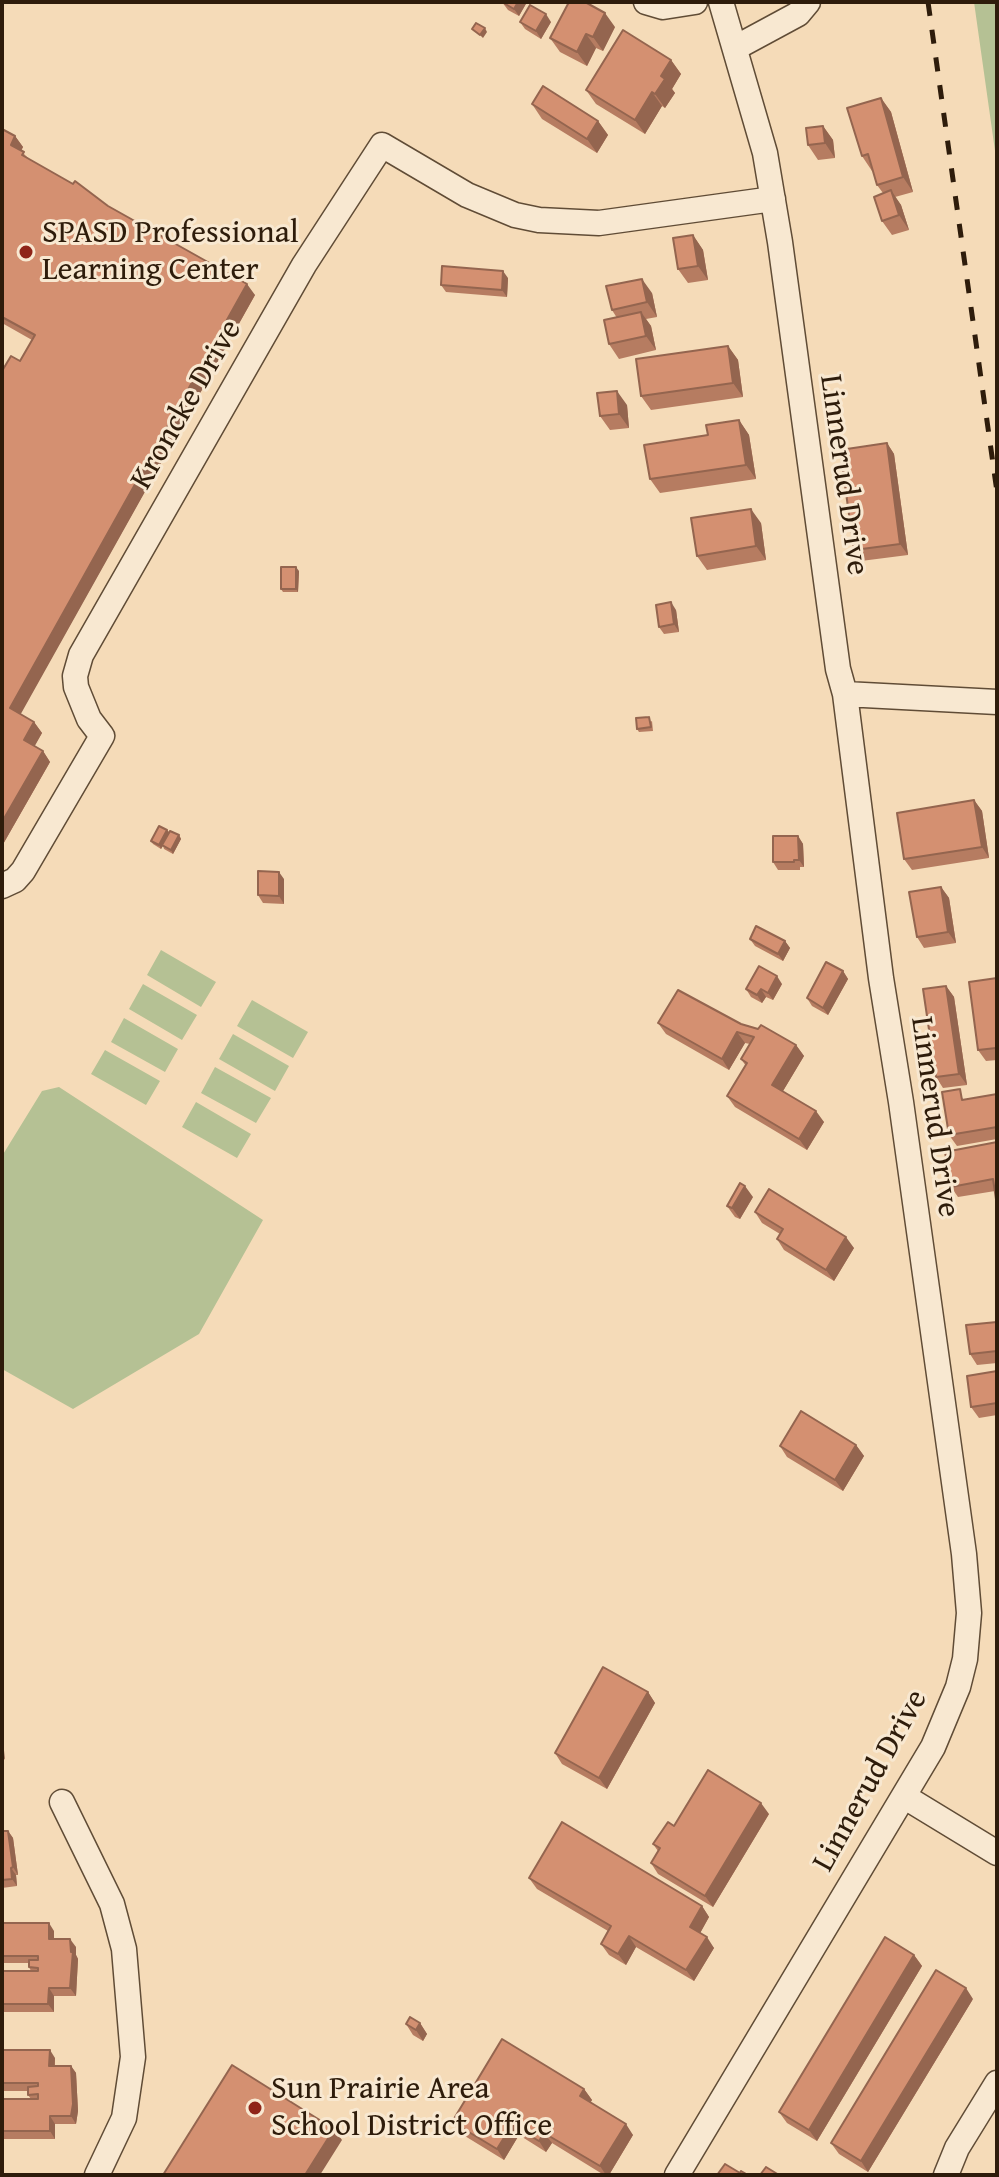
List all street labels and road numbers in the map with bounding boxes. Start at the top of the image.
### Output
street label: Kroncke Drive [123,314,251,496]
street label: Linnerud Drive [810,372,876,578]
street label: Linnerud Drive [901,1014,967,1220]
street label: Linnerud Drive [805,1683,937,1879]

